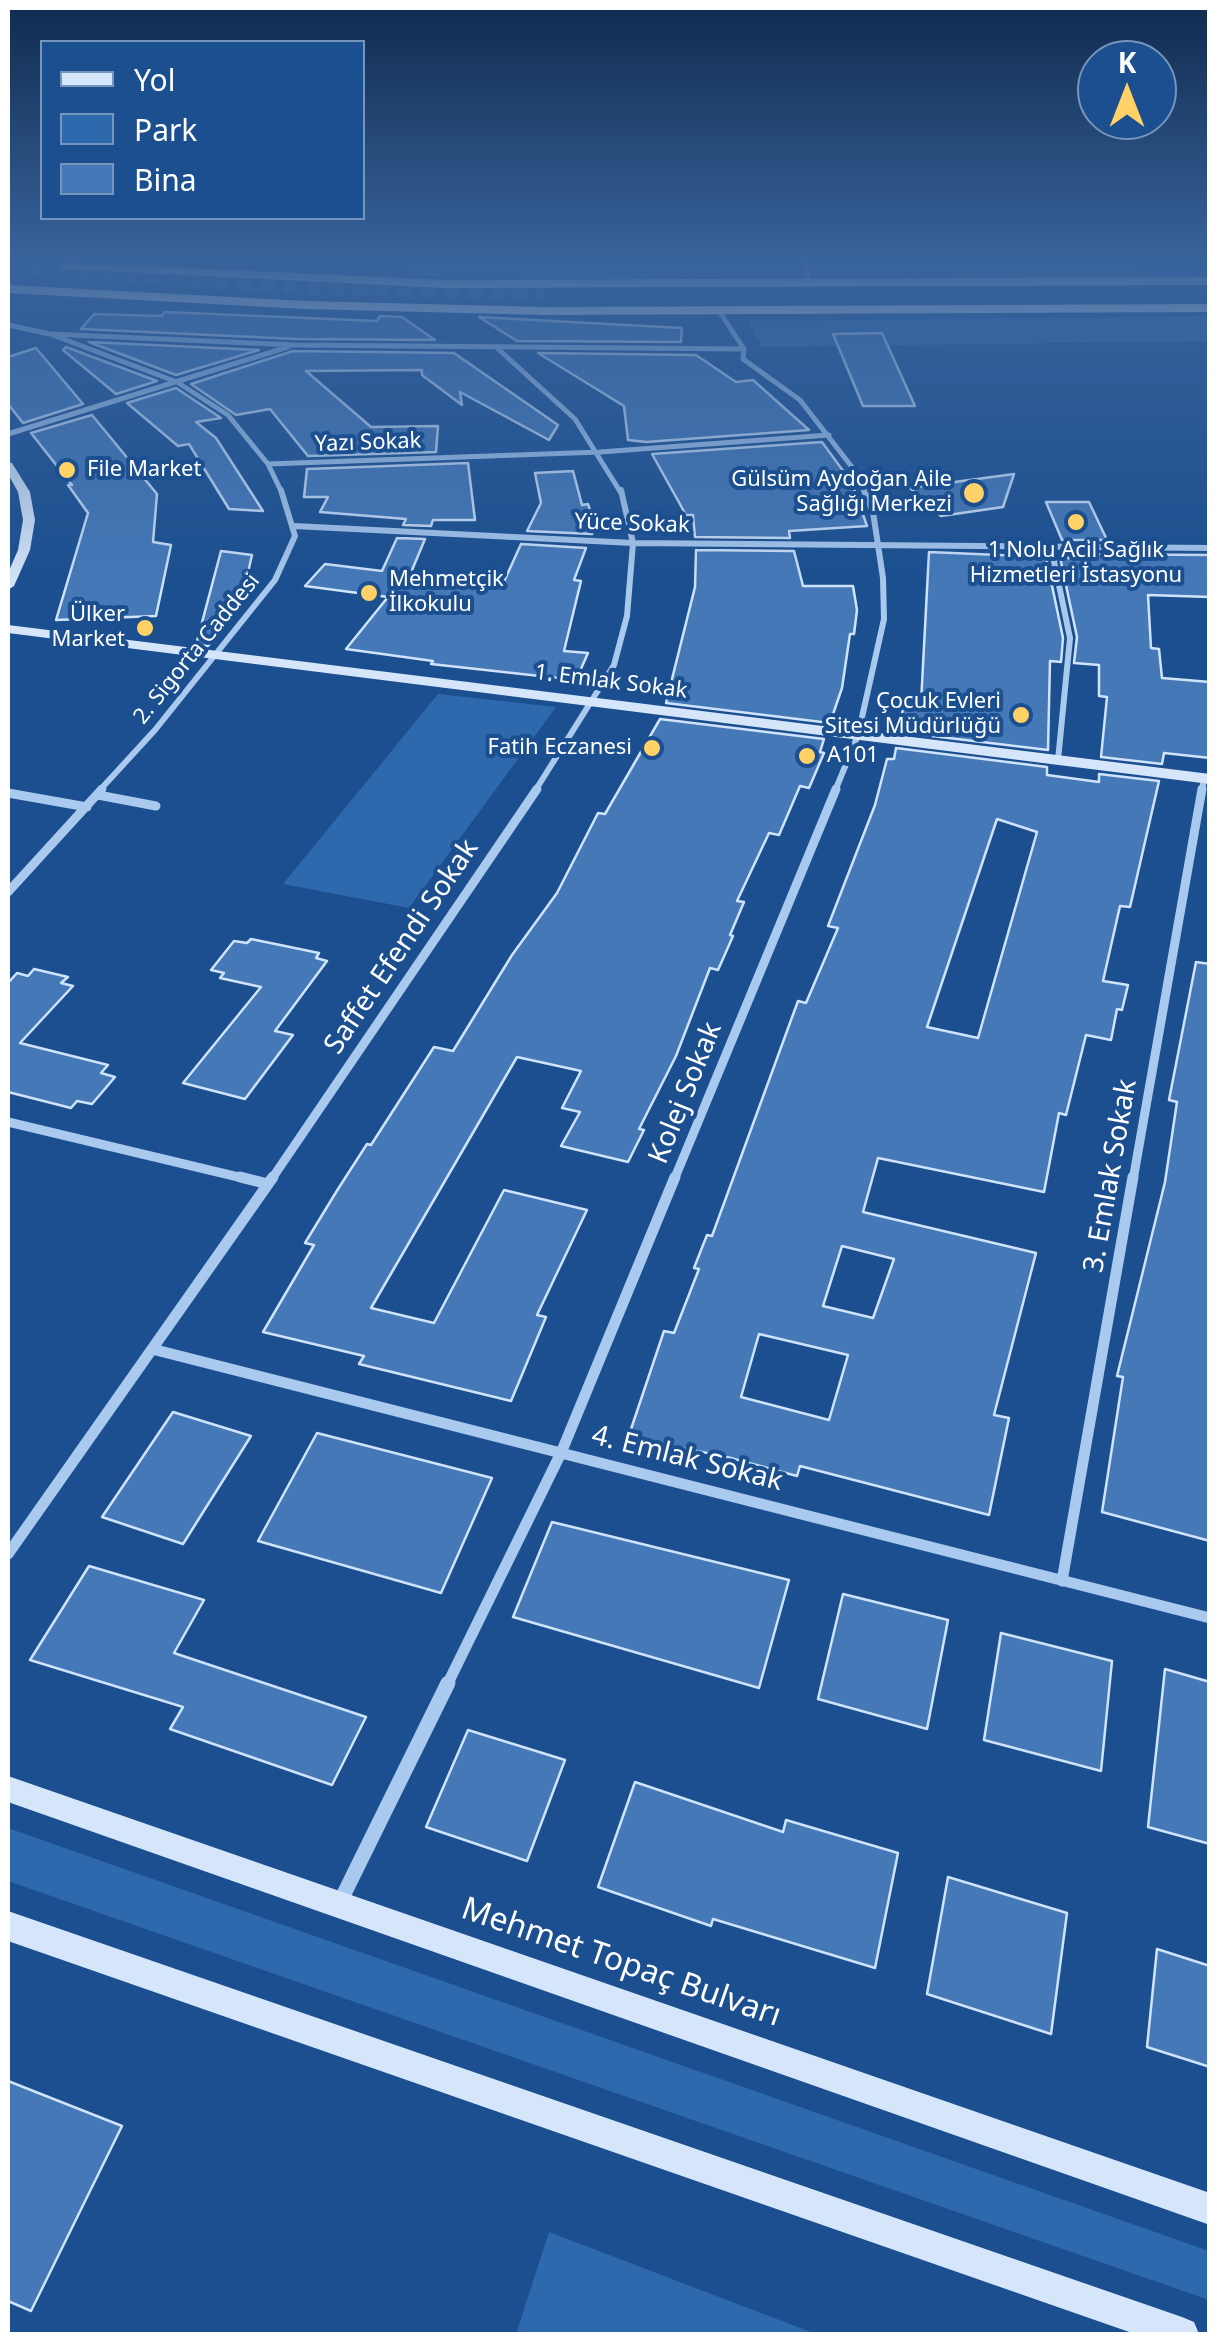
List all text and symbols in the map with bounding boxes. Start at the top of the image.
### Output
legend [40,40,365,220]
north arrow [1077,40,1177,140]
text: K [1118,43,1136,81]
text: Yol [134,59,175,100]
text: Park [134,109,197,150]
text: Bina [134,159,197,200]
street label: Yazı Sokak [314,428,422,458]
place label: File Market [87,457,201,483]
marker: File Market [56,459,78,481]
place label: Gülsüm Aydoğan Aile Sağlığı Merkezi [731,467,952,518]
marker: Gülsüm Aydoğan Aile Sağlığı Merkezi [961,480,987,506]
street label: Yüce Sokak [574,509,690,539]
marker: 1 Nolu Acil Sağlık Hizmetleri İstasyonu [1065,511,1087,533]
place label: 1 Nolu Acil Sağlık Hizmetleri İstasyonu [970,538,1182,590]
place label: Mehmetçik İlkokulu [389,567,504,618]
street label: 2. Sigorta Caddesi [128,568,266,730]
marker: Mehmetçik İlkokulu [358,582,380,604]
place label: Ülker Market [52,602,125,654]
marker: Ülker Market [134,617,156,639]
street label: 1. Emlak Sokak [533,660,689,704]
place label: Çocuk Evleri Sitesi Müdürlüğü [825,689,1001,740]
marker: Çocuk Evleri Sitesi Müdürlüğü [1010,704,1032,726]
place label: Fatih Eczanesi [488,735,632,761]
marker: Fatih Eczanesi [641,737,663,759]
place label: A101 [827,743,879,769]
marker: A101 [796,745,818,767]
street label: Saffet Efendi Sokak [318,833,486,1061]
street label: Kolej Sokak [642,1017,730,1169]
street label: 3. Emlak Sokak [1077,1077,1145,1275]
street label: 4. Emlak Sokak [588,1419,786,1499]
street label: Mehmet Topaç Bulvarı [456,1890,786,2036]

